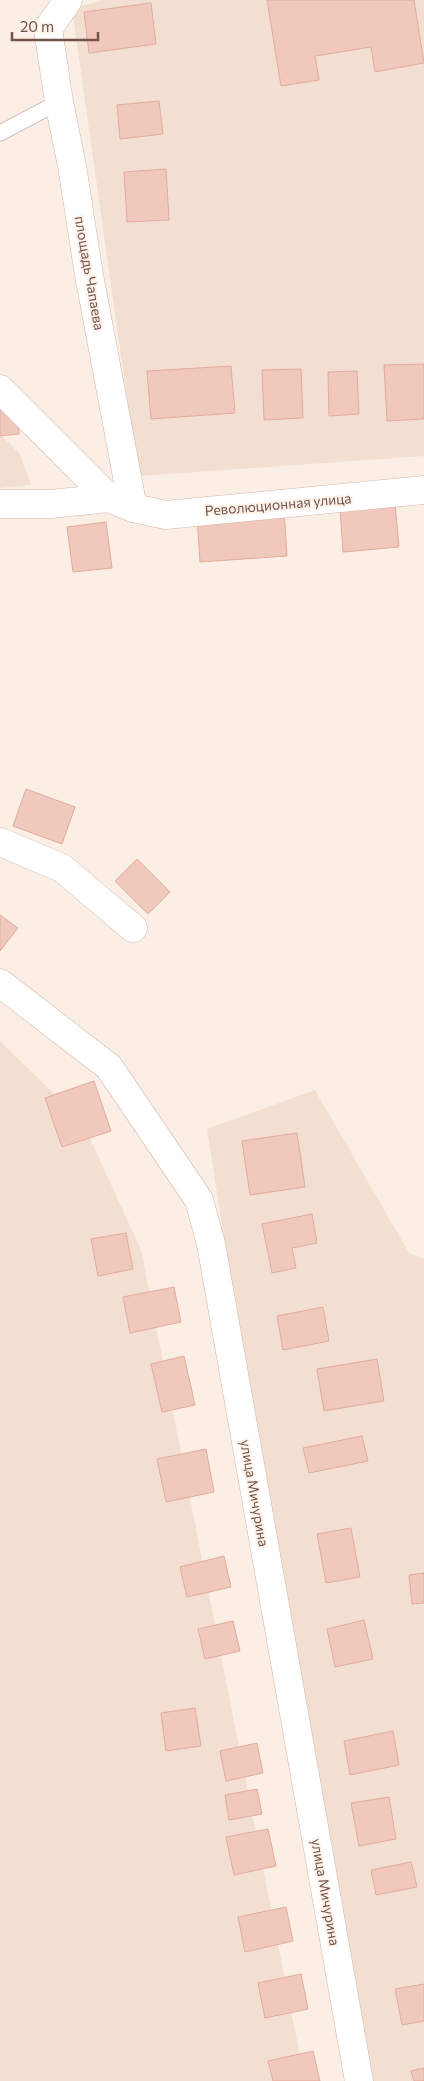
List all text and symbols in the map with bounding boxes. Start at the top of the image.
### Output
scale bar [12,10,99,42]
text: 20 m [20,17,54,35]
street label: площадь Чапаева [72,215,108,331]
street label: Революционная улица [204,489,352,519]
street label: улица Мичурина [237,1438,273,1548]
street label: улица Мичурина [308,1837,344,1947]

